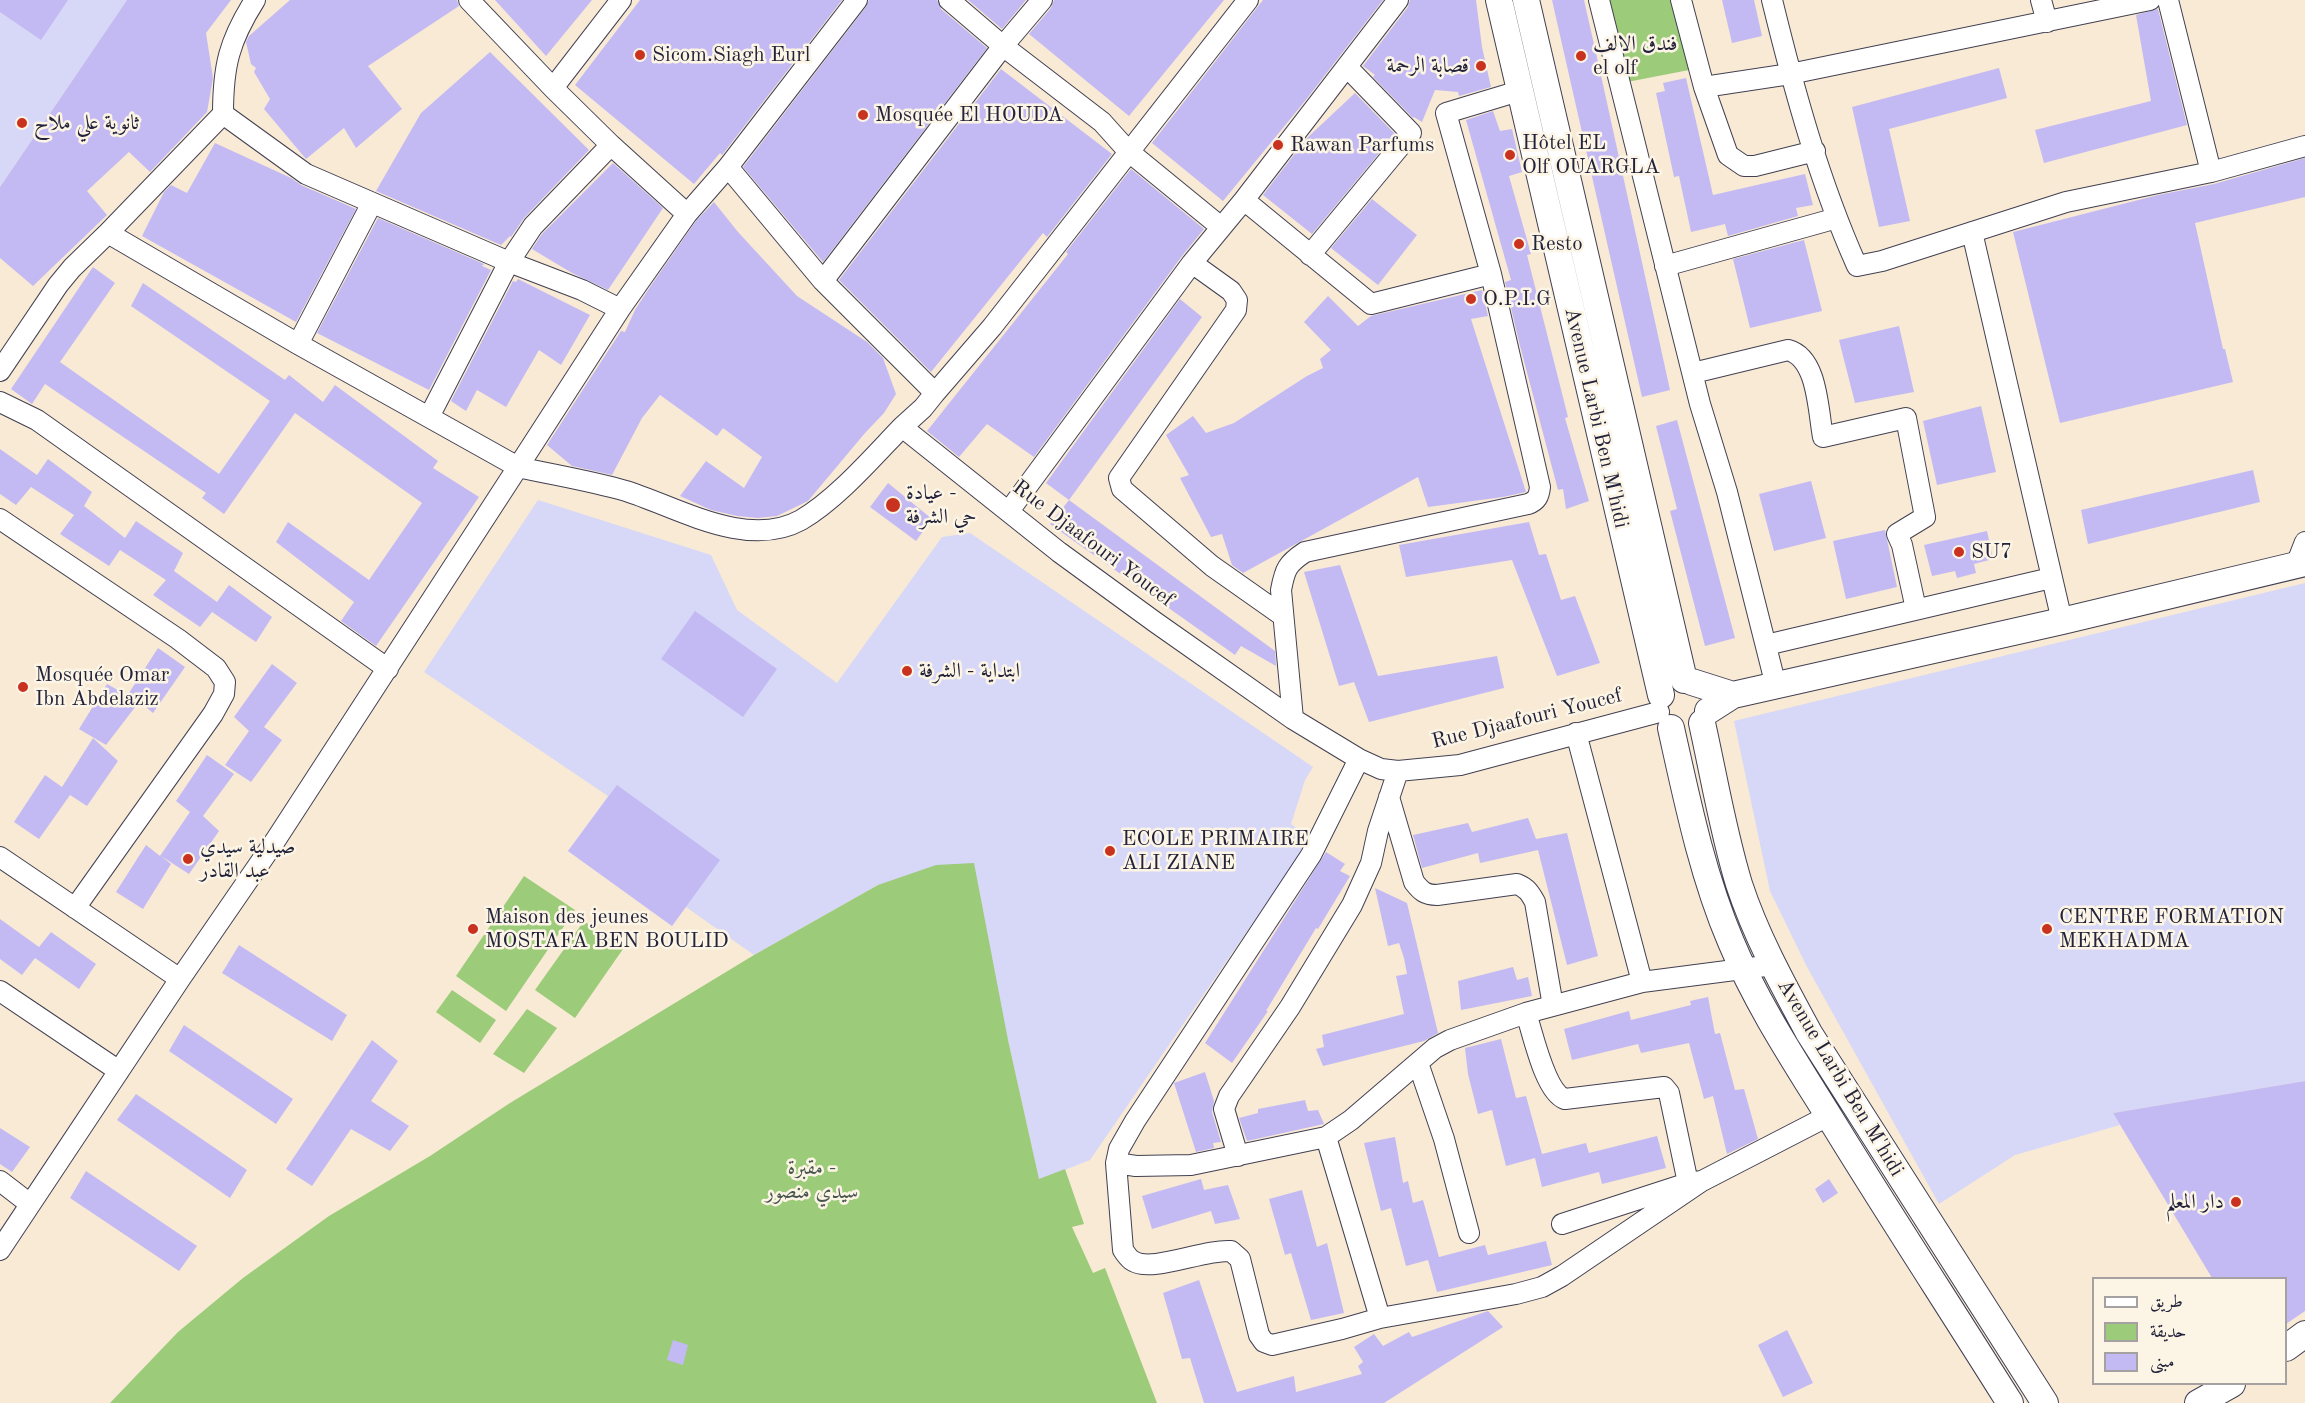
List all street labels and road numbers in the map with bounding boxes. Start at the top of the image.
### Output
street label: Avenue Larbi Ben M'hidi [1558,305,1634,531]
street label: Rue Djaafouri Youcef [1007,475,1179,613]
street label: Rue Djaafouri Youcef [1429,683,1625,755]
street label: Avenue Larbi Ben M'hidi [1771,975,1909,1181]

